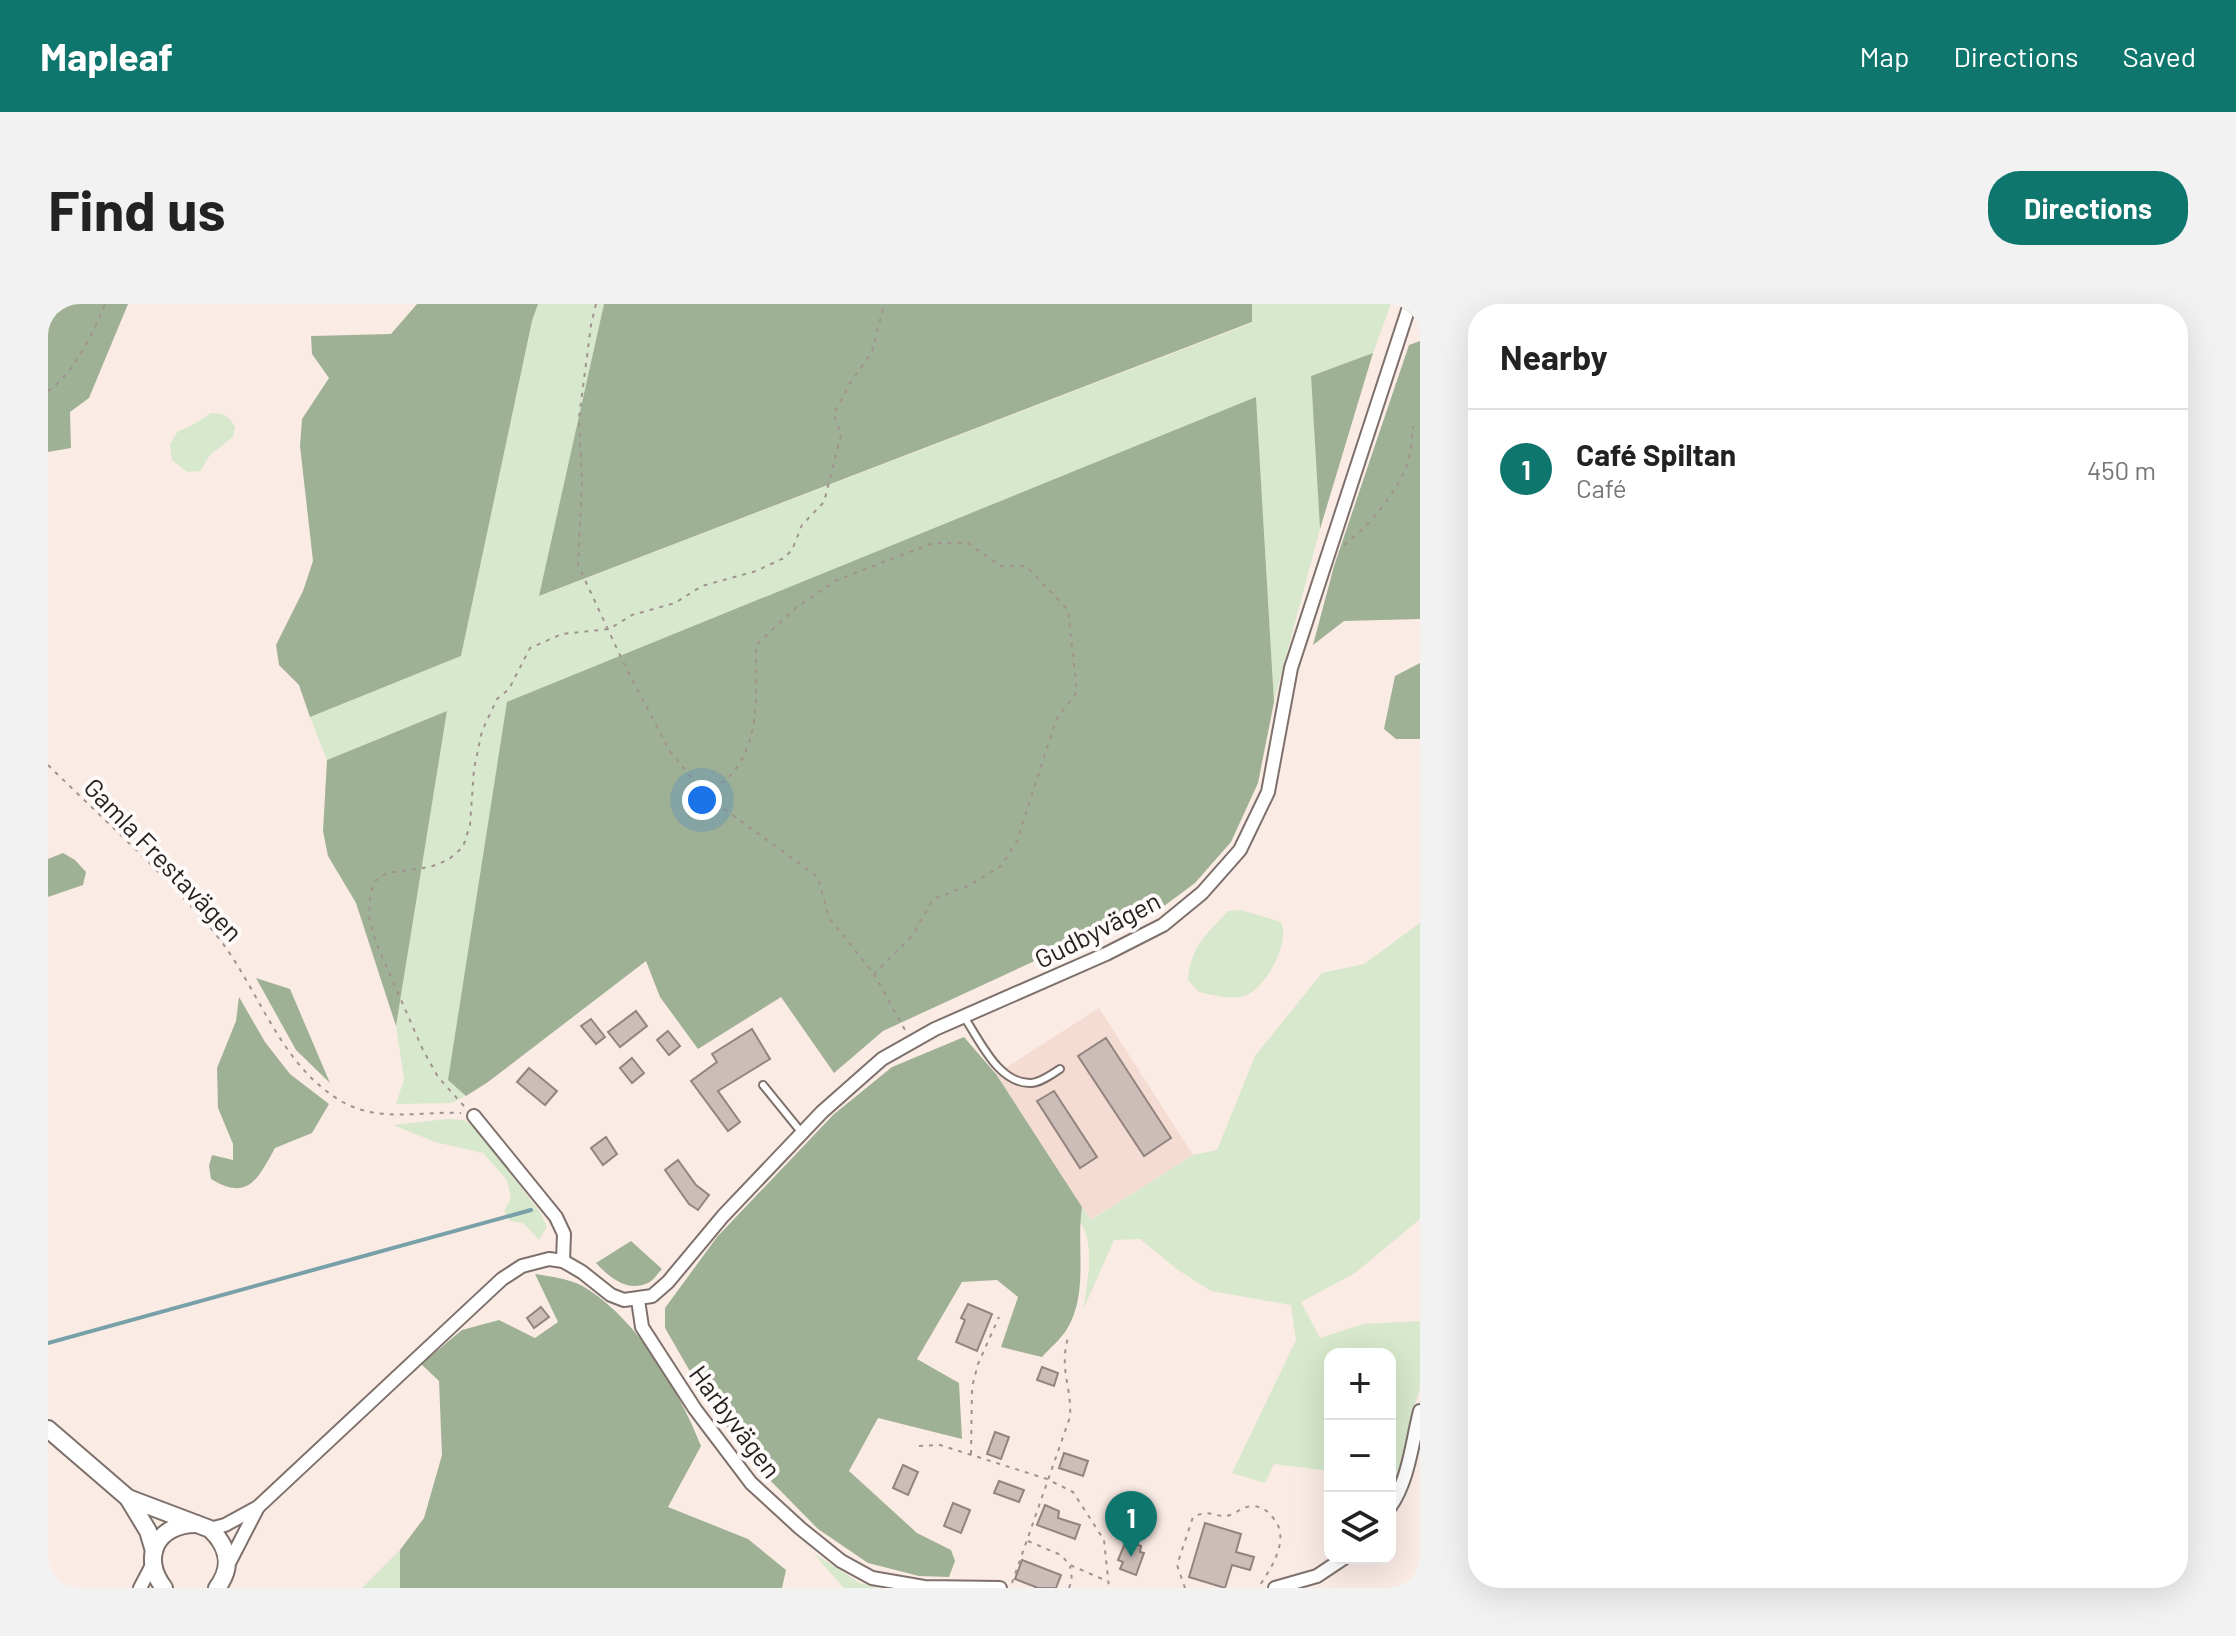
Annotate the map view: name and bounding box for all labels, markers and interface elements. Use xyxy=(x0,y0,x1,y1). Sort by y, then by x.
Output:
text: Mapleaf xyxy=(40,33,173,79)
text: Map xyxy=(1860,39,1909,73)
text: Directions xyxy=(1953,39,2079,73)
text: Saved xyxy=(2123,39,2196,73)
button: Directions xyxy=(1988,171,2188,245)
text: Find us xyxy=(48,175,226,242)
text: Nearby xyxy=(1500,336,1608,377)
text: Café Spiltan xyxy=(1576,436,1736,472)
text: 1 xyxy=(1521,454,1531,485)
text: 450 m xyxy=(2087,454,2156,485)
text: Café xyxy=(1576,472,1627,503)
street label: Gamla Frestavägen xyxy=(78,771,250,947)
your location xyxy=(682,780,722,820)
street label: Gudbyvägen xyxy=(1029,884,1165,974)
map controls xyxy=(1324,1348,1396,1564)
button: + xyxy=(1324,1348,1396,1420)
street label: Harbyvägen xyxy=(684,1359,788,1483)
button: − xyxy=(1324,1420,1396,1492)
pin: 1 xyxy=(1105,1491,1157,1557)
button: layers xyxy=(1324,1492,1396,1564)

